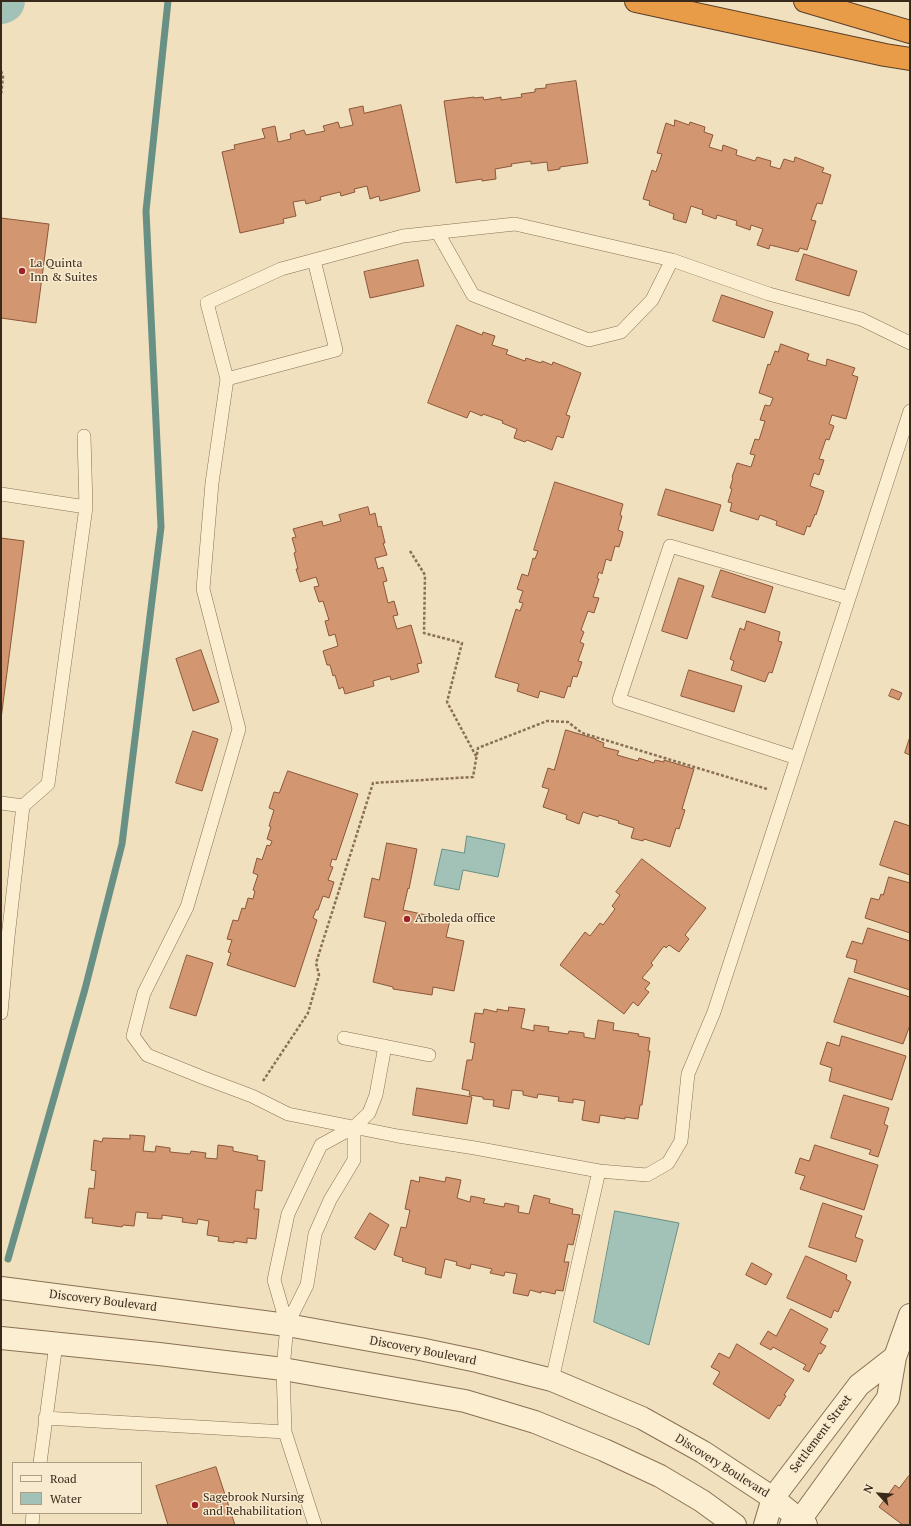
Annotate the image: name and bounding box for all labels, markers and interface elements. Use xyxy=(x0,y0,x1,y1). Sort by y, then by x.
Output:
place label: La Quinta Inn & Suites xyxy=(30,257,97,285)
marker: La Quinta Inn & Suites xyxy=(17,266,27,276)
place label: Arboleda office xyxy=(415,912,496,926)
marker: Arboleda office xyxy=(402,914,412,924)
street label: Discovery Boulevard xyxy=(48,1287,158,1315)
street label: Discovery Boulevard xyxy=(368,1334,478,1368)
street label: Settlement Street xyxy=(787,1392,855,1476)
street label: Discovery Boulevard xyxy=(672,1431,772,1501)
legend xyxy=(12,1462,142,1514)
text: Road xyxy=(50,1471,77,1486)
north arrow xyxy=(859,1474,899,1514)
text: N xyxy=(860,1482,876,1496)
text: Water xyxy=(50,1491,82,1506)
place label: Sagebrook Nursing and Rehabilitation xyxy=(203,1491,304,1519)
marker: Sagebrook Nursing and Rehabilitation xyxy=(190,1500,200,1510)

